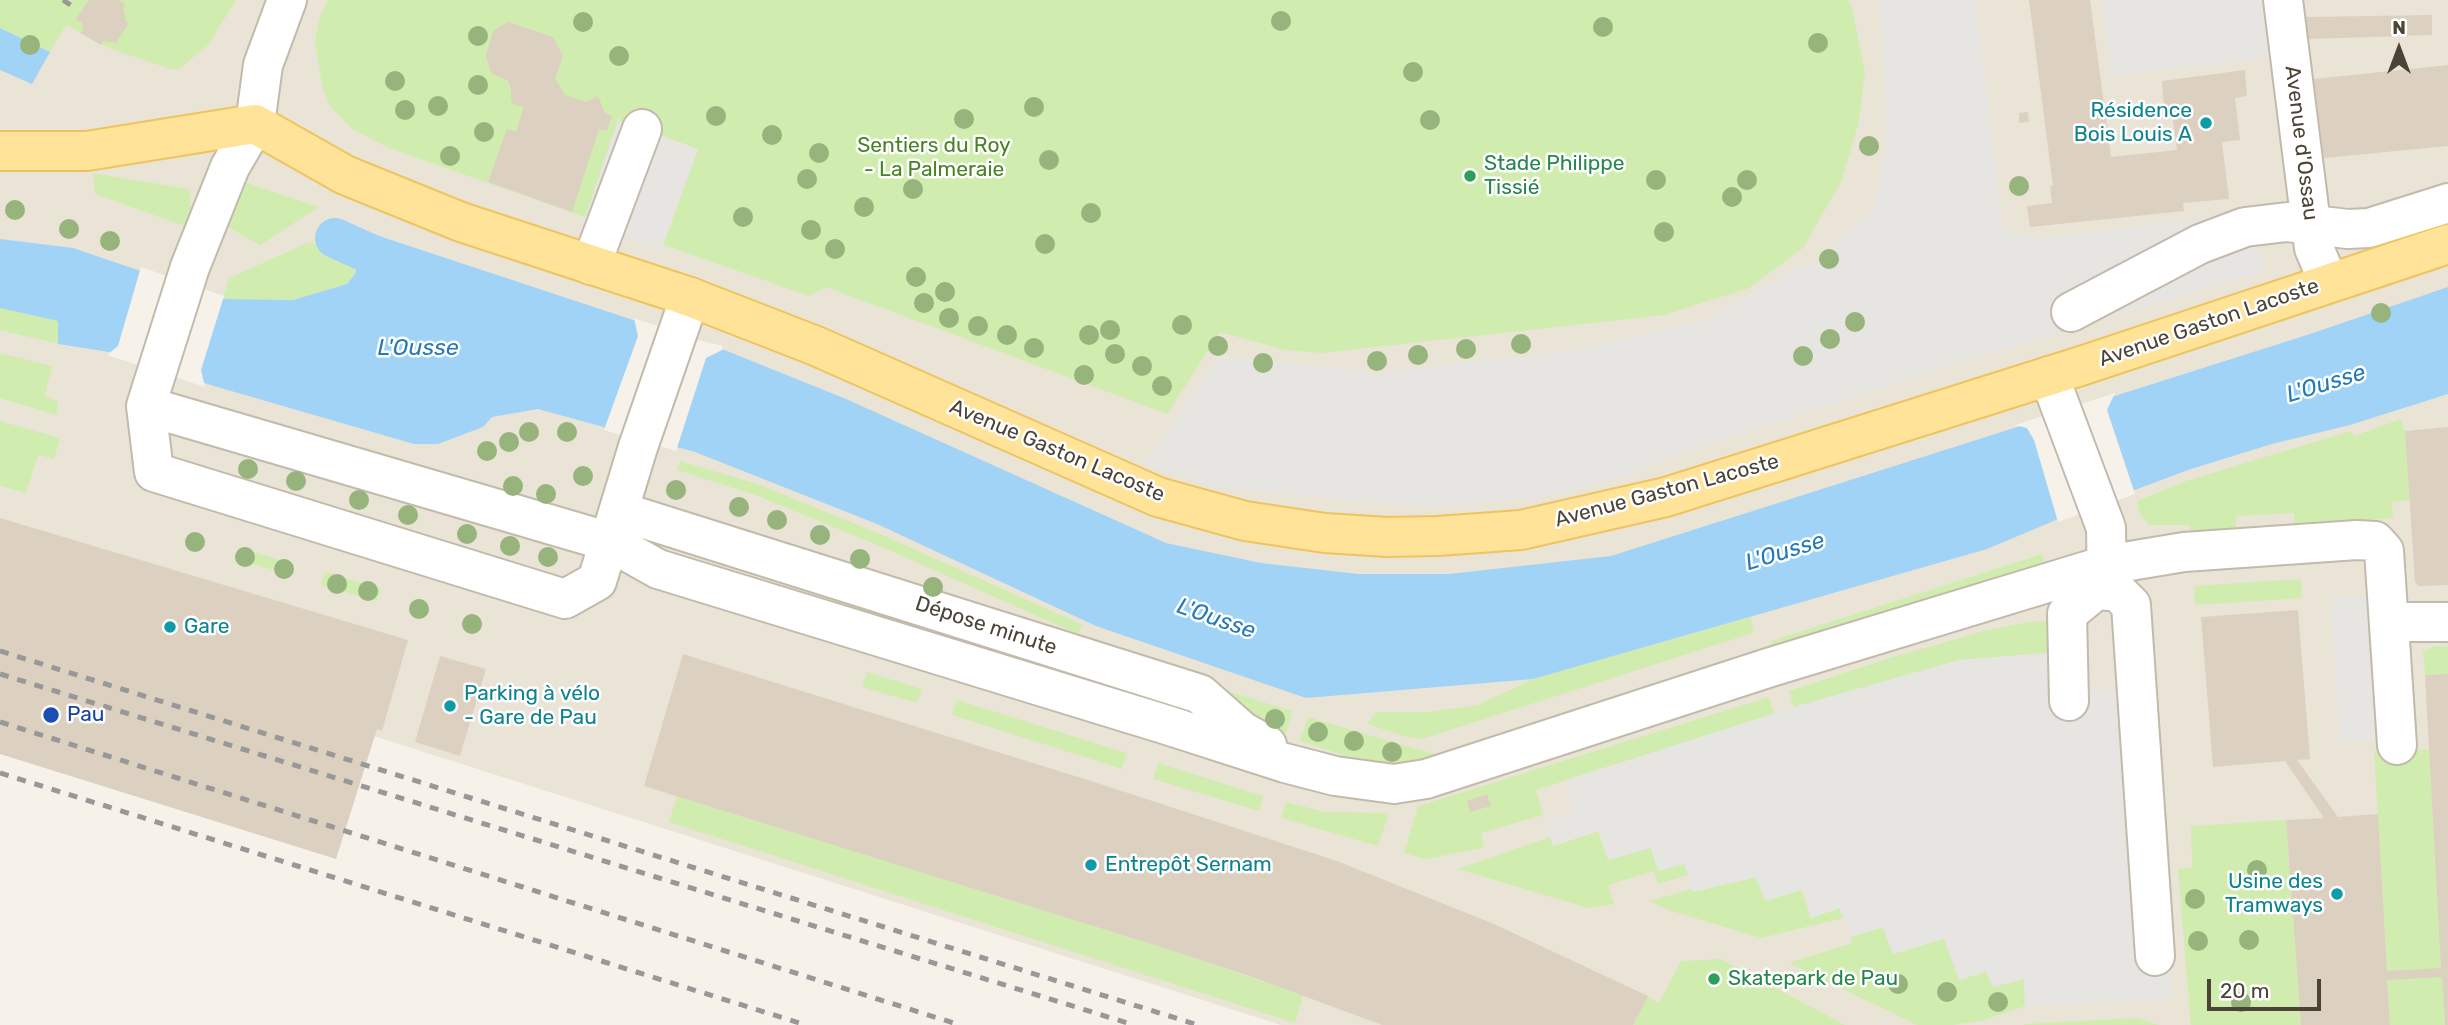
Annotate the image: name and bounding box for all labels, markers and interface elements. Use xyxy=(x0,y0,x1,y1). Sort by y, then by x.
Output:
north arrow xyxy=(2364,14,2434,84)
text: N xyxy=(2392,16,2406,39)
street label: Avenue d'Ossau xyxy=(2279,64,2323,222)
place label: Résidence Bois Louis A xyxy=(2074,98,2192,148)
marker: Résidence Bois Louis A xyxy=(2198,115,2214,131)
park label: Sentiers du Roy - La Palmeraie xyxy=(857,133,1011,183)
place label: Stade Philippe Tissié xyxy=(1484,151,1625,201)
marker: Stade Philippe Tissié xyxy=(1462,168,1478,184)
street label: Avenue Gaston Lacoste xyxy=(2096,273,2322,373)
water label: L'Ousse xyxy=(377,334,459,362)
water label: L'Ousse xyxy=(2283,359,2369,409)
street label: Avenue Gaston Lacoste xyxy=(946,394,1168,508)
street label: Avenue Gaston Lacoste xyxy=(1552,449,1782,533)
water label: L'Ousse xyxy=(1742,527,1828,577)
street label: Dépose minute xyxy=(912,591,1060,661)
water label: L'Ousse xyxy=(1173,593,1259,645)
place label: Gare xyxy=(184,614,229,640)
marker: Gare xyxy=(162,619,178,635)
place label: Parking à vélo - Gare de Pau xyxy=(464,681,600,731)
marker: Parking à vélo - Gare de Pau xyxy=(442,698,458,714)
place label: Pau xyxy=(67,702,105,728)
marker: Pau xyxy=(41,705,61,725)
place label: Entrepôt Sernam xyxy=(1105,852,1272,878)
marker: Entrepôt Sernam xyxy=(1083,857,1099,873)
place label: Usine des Tramways xyxy=(2225,869,2323,919)
marker: Usine des Tramways xyxy=(2329,886,2345,902)
scale bar xyxy=(2210,965,2324,1009)
place label: Skatepark de Pau xyxy=(1728,966,1898,992)
marker: Skatepark de Pau xyxy=(1706,971,1722,987)
text: 20 m xyxy=(2220,978,2269,1003)

